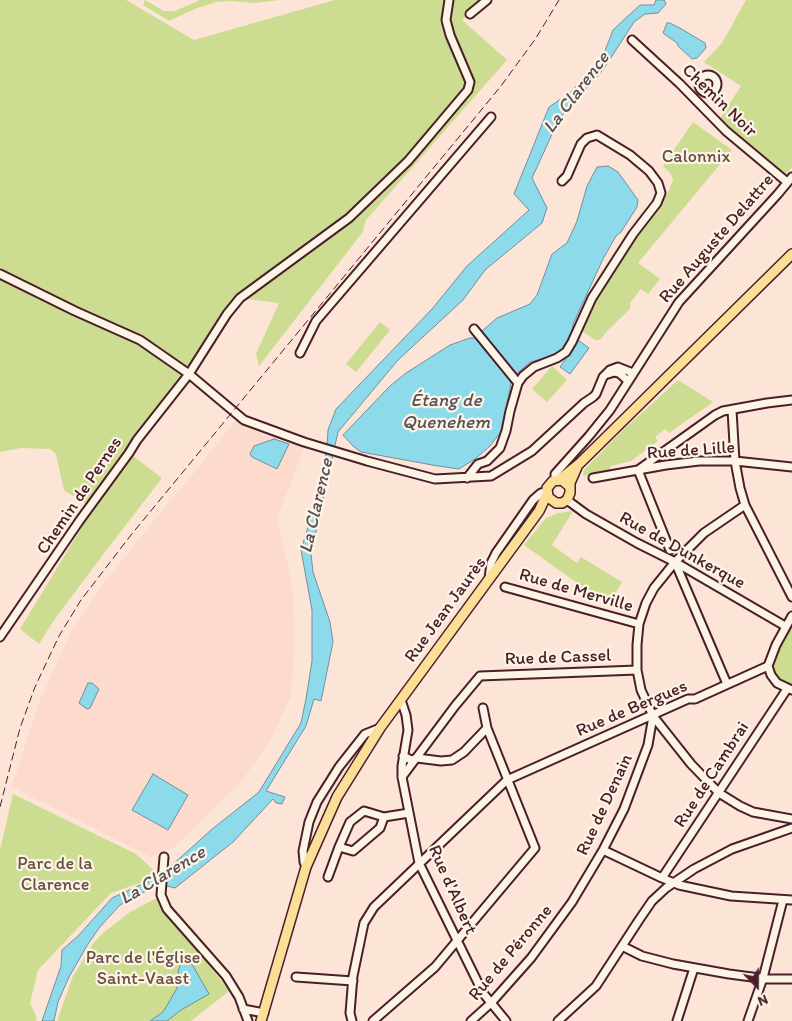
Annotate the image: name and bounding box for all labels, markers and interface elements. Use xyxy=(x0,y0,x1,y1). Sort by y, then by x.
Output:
water label: La Clarence xyxy=(539,48,615,138)
street label: Chemin Noir xyxy=(677,60,761,142)
park label: Calonnix xyxy=(662,146,730,168)
street label: Rue Auguste Delattre xyxy=(655,170,779,308)
water label: Étang de Quenehem xyxy=(402,390,490,434)
street label: Chemin de Pernes xyxy=(33,433,127,559)
street label: Rue de Lille xyxy=(646,437,736,465)
water label: La Clarence xyxy=(295,457,339,555)
street label: Rue de Dunkerque xyxy=(615,507,749,595)
street label: Rue Jean Jaurès xyxy=(400,553,492,667)
street label: Rue de Merville xyxy=(517,564,635,618)
street label: Rue de Cassel xyxy=(504,645,612,671)
street label: Rue de Bergues xyxy=(573,676,691,742)
street label: Rue de Cambrai xyxy=(670,718,754,832)
street label: Rue de Denain xyxy=(572,751,638,859)
water label: La Clarence xyxy=(116,841,210,911)
street label: Rue d'Albert xyxy=(423,842,481,938)
park label: Parc de la Clarence xyxy=(17,853,93,896)
street label: Rue de Péronne xyxy=(464,900,558,1006)
park label: Parc de l'Église Saint-Vaast xyxy=(86,947,200,990)
north arrow xyxy=(732,961,782,1011)
text: N xyxy=(755,991,770,1010)

